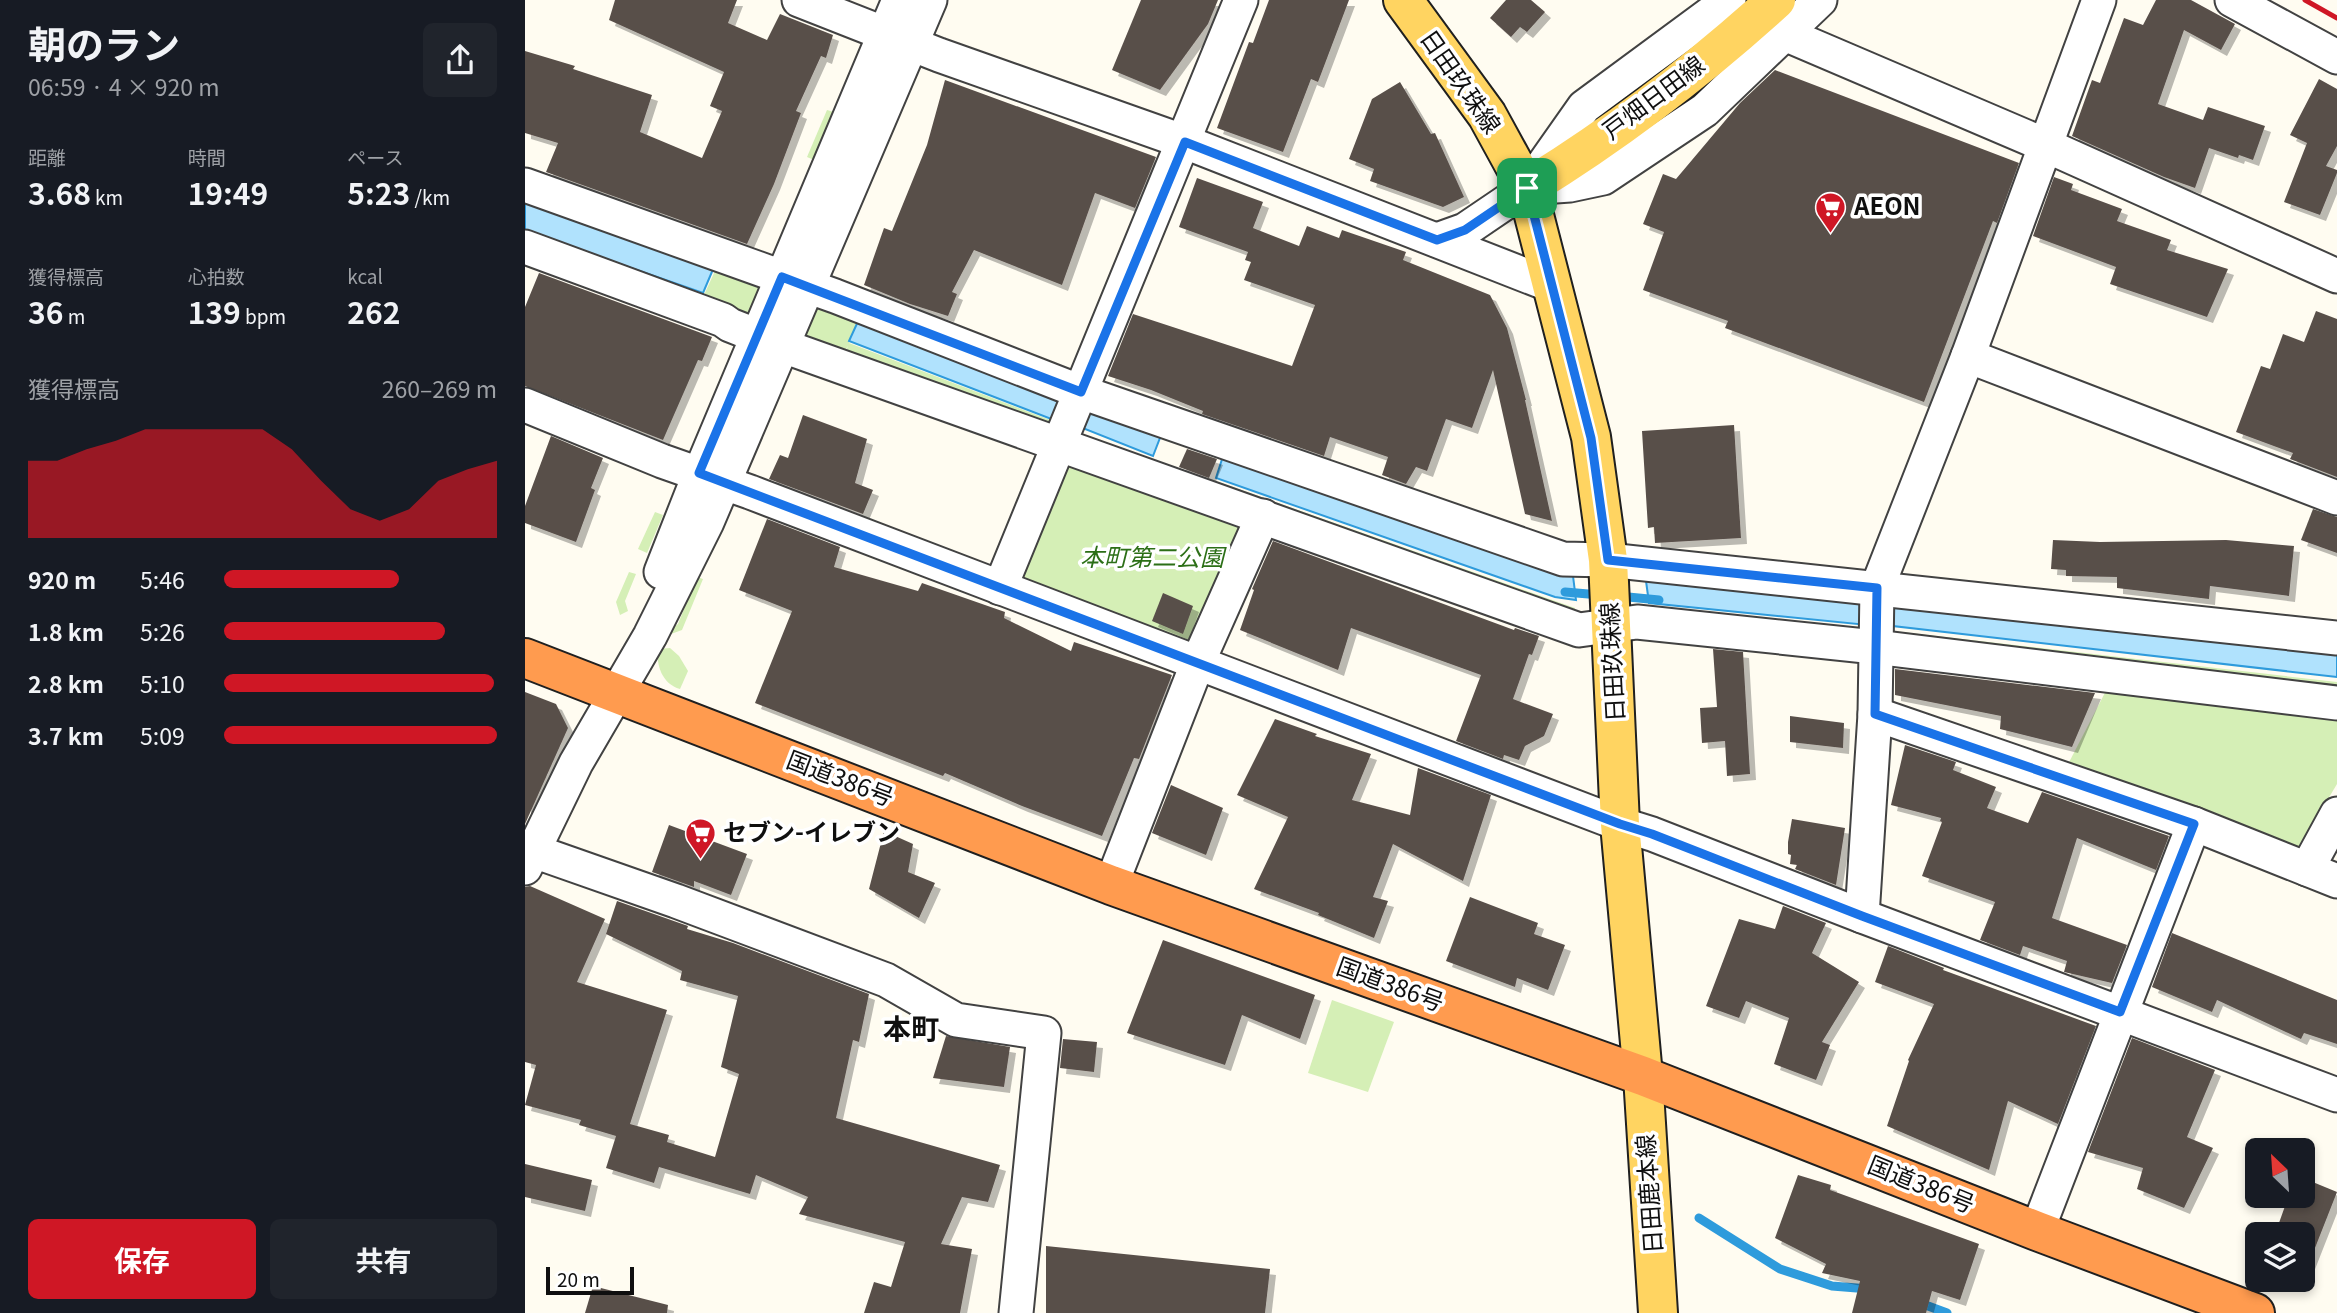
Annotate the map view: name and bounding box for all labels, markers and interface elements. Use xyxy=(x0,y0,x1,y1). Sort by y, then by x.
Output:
text: 朝のラン xyxy=(28,15,180,70)
street label: 日田玖珠線 xyxy=(1413,21,1511,140)
button: share xyxy=(423,23,497,97)
street label: 戸畑日田線 xyxy=(1594,46,1711,146)
text: 06:59 · 4 × 920 m xyxy=(28,69,219,103)
text: 距離 xyxy=(28,143,66,170)
text: 時間 xyxy=(188,143,226,170)
text: ペース xyxy=(347,143,403,170)
pin xyxy=(1497,158,1557,218)
icon: arrive xyxy=(1508,169,1546,207)
text: 3.68 xyxy=(28,170,91,214)
text: 19:49 xyxy=(188,170,268,214)
text: 5:23 xyxy=(347,170,410,214)
text: km xyxy=(91,183,123,210)
text: /km xyxy=(410,183,450,210)
place label: AEON xyxy=(1853,187,1921,222)
supermarket icon: AEON xyxy=(1814,190,1848,234)
text: 獲得標高 xyxy=(28,262,104,289)
text: 心拍数 xyxy=(188,262,245,289)
text: kcal xyxy=(347,262,383,289)
text: 36 xyxy=(28,289,63,333)
text: 139 xyxy=(188,289,241,333)
text: 262 xyxy=(347,289,400,333)
text: m xyxy=(63,302,85,329)
text: bpm xyxy=(241,302,286,329)
text: 獲得標高 xyxy=(28,371,120,405)
text: 260–269 m xyxy=(382,371,497,405)
park label: 本町第二公園 xyxy=(1080,538,1227,573)
text: 920 m xyxy=(28,562,96,596)
text: 5:46 xyxy=(140,562,185,596)
street label: 日田玖珠線 xyxy=(1590,601,1631,723)
text: 1.8 km xyxy=(28,614,104,648)
text: 5:26 xyxy=(140,614,185,648)
text: 2.8 km xyxy=(28,666,104,700)
text: 5:10 xyxy=(140,666,185,700)
text: 3.7 km xyxy=(28,718,104,752)
text: 5:09 xyxy=(140,718,185,752)
street label: 国道386号 xyxy=(782,740,899,813)
place label: セブン-イレブン xyxy=(723,813,900,848)
supermarket icon: セブン-イレブン xyxy=(683,816,717,860)
street label: 国道386号 xyxy=(1332,947,1449,1018)
district label: 本町 xyxy=(883,1007,939,1047)
street label: 日田鹿本線 xyxy=(1626,1133,1669,1255)
north arrow xyxy=(2245,1138,2315,1208)
map controls xyxy=(2245,1138,2315,1292)
street label: 国道386号 xyxy=(1863,1145,1980,1220)
button: 保存 xyxy=(28,1219,256,1299)
button: 共有 xyxy=(270,1219,497,1299)
button: layers xyxy=(2245,1222,2315,1292)
scale bar xyxy=(546,1264,633,1296)
text: 20 m xyxy=(557,1265,600,1292)

